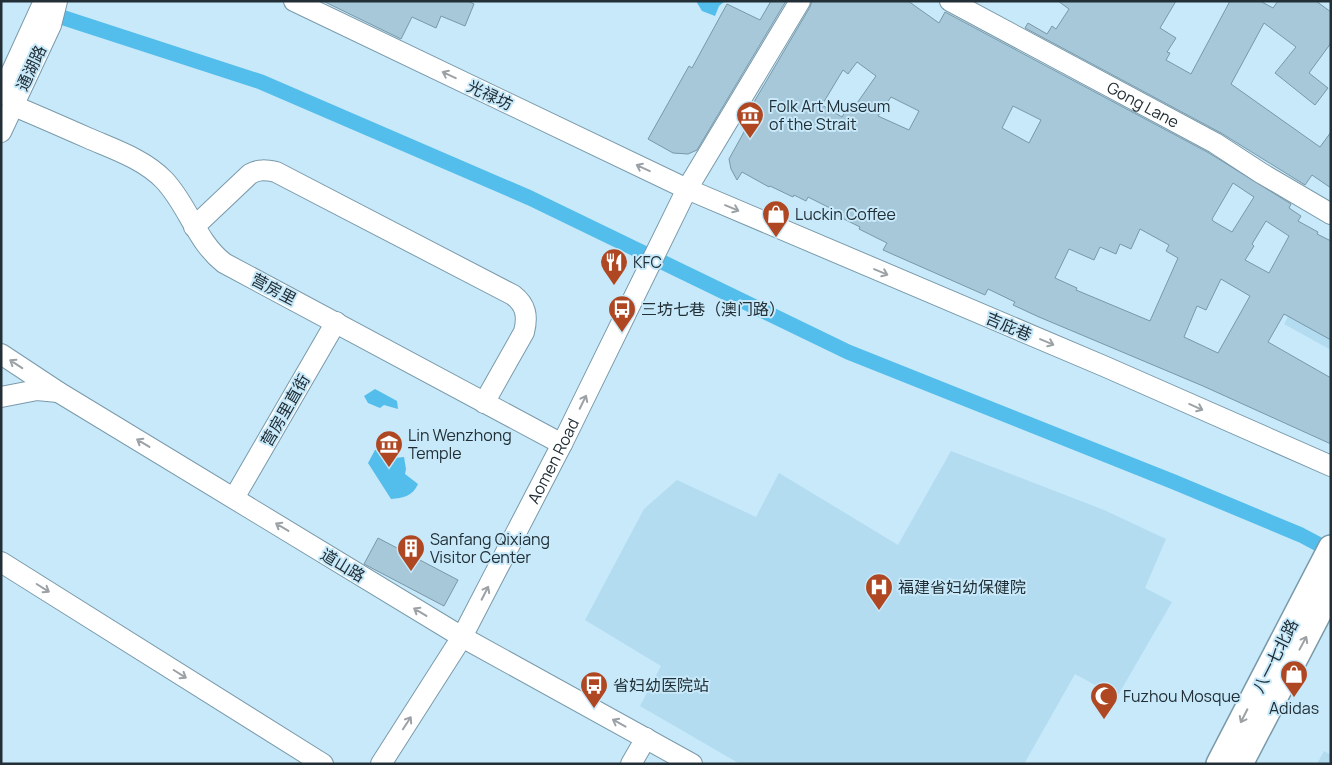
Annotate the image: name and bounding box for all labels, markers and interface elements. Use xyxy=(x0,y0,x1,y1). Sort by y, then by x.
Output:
street label: 通湖路 xyxy=(11,42,51,94)
one-way arrow xyxy=(442,70,457,80)
street label: 光禄坊 xyxy=(464,75,516,115)
street label: Gong Lane xyxy=(1103,76,1183,133)
place label: Folk Art Museum of the Strait xyxy=(769,95,890,135)
museum icon: Folk Art Museum of the Strait xyxy=(735,100,765,139)
one-way arrow xyxy=(636,163,651,172)
shop icon: Luckin Coffee xyxy=(761,199,791,238)
place label: Luckin Coffee xyxy=(795,203,896,225)
one-way arrow xyxy=(724,204,739,213)
restaurant icon: KFC xyxy=(599,247,629,286)
place label: KFC xyxy=(633,251,662,273)
one-way arrow xyxy=(873,267,888,277)
street label: 营房里 xyxy=(248,268,300,310)
bus stop icon: 三坊七巷（澳门路） xyxy=(607,294,637,333)
place label: 三坊七巷（澳门路） xyxy=(641,298,785,320)
street label: 吉庇巷 xyxy=(983,306,1035,346)
one-way arrow xyxy=(1039,338,1054,348)
one-way arrow xyxy=(9,359,23,369)
street label: 营房里直街 xyxy=(255,370,315,450)
one-way arrow xyxy=(579,395,588,410)
one-way arrow xyxy=(1188,402,1203,412)
street label: Aomen Road xyxy=(522,415,584,507)
place label: Lin Wenzhong Temple xyxy=(408,424,512,464)
museum icon: Lin Wenzhong Temple xyxy=(374,429,404,468)
one-way arrow xyxy=(136,437,150,447)
one-way arrow xyxy=(275,522,289,532)
place label: Sanfang Qixiang Visitor Center xyxy=(430,528,550,568)
building icon: Sanfang Qixiang Visitor Center xyxy=(396,533,426,572)
street label: 道山路 xyxy=(317,543,369,587)
hospital icon: 福建省妇幼保健院 xyxy=(864,572,894,611)
place label: 福建省妇幼保健院 xyxy=(898,576,1026,598)
one-way arrow xyxy=(35,583,49,593)
one-way arrow xyxy=(480,586,490,601)
one-way arrow xyxy=(414,606,428,616)
street label: 八一七北路 xyxy=(1247,615,1303,697)
one-way arrow xyxy=(1298,635,1308,650)
shop icon: Adidas xyxy=(1279,659,1309,698)
one-way arrow xyxy=(173,669,187,679)
bus stop icon: 省妇幼医院站 xyxy=(579,670,609,709)
place label: 省妇幼医院站 xyxy=(613,674,709,696)
mosque icon: Fuzhou Mosque xyxy=(1089,681,1119,720)
place label: Fuzhou Mosque xyxy=(1123,685,1240,707)
place label: Adidas xyxy=(1269,697,1319,719)
one-way arrow xyxy=(1239,708,1249,723)
one-way arrow xyxy=(402,716,412,730)
one-way arrow xyxy=(612,718,627,728)

